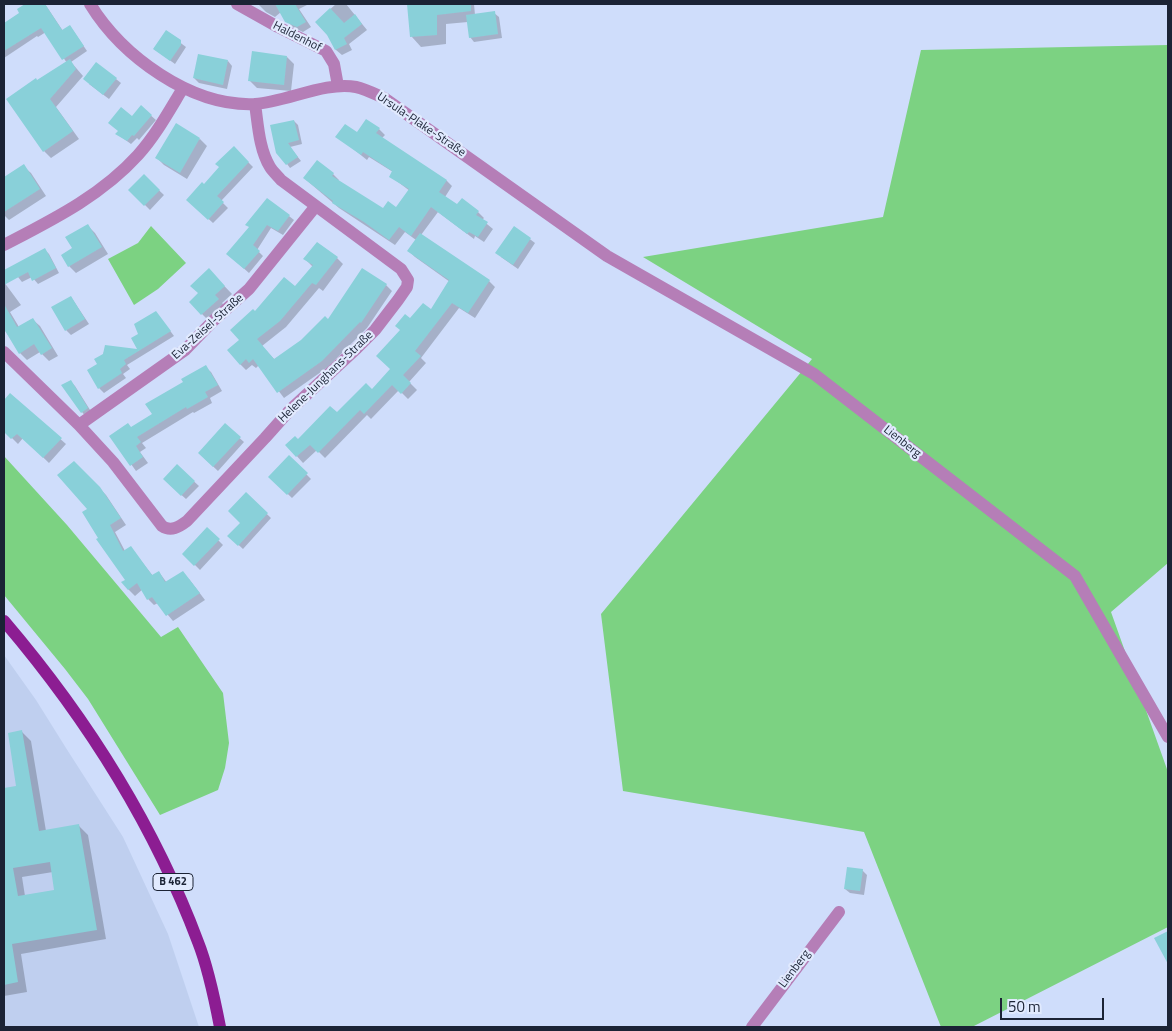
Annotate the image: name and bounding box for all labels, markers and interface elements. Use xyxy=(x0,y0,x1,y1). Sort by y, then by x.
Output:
street label: Haldenhof xyxy=(270,19,324,55)
street label: Ursula-Plake-Straße xyxy=(374,90,468,160)
street label: Eva-Zeisel-Straße xyxy=(169,291,247,363)
street label: Helene-Junghans-Straße xyxy=(276,328,376,426)
street label: Lienberg xyxy=(880,423,924,461)
road number: B 462 xyxy=(153,874,193,890)
street label: Lienberg xyxy=(776,947,814,991)
scale bar xyxy=(1002,988,1106,1020)
text: 50 m xyxy=(1008,995,1041,1018)

